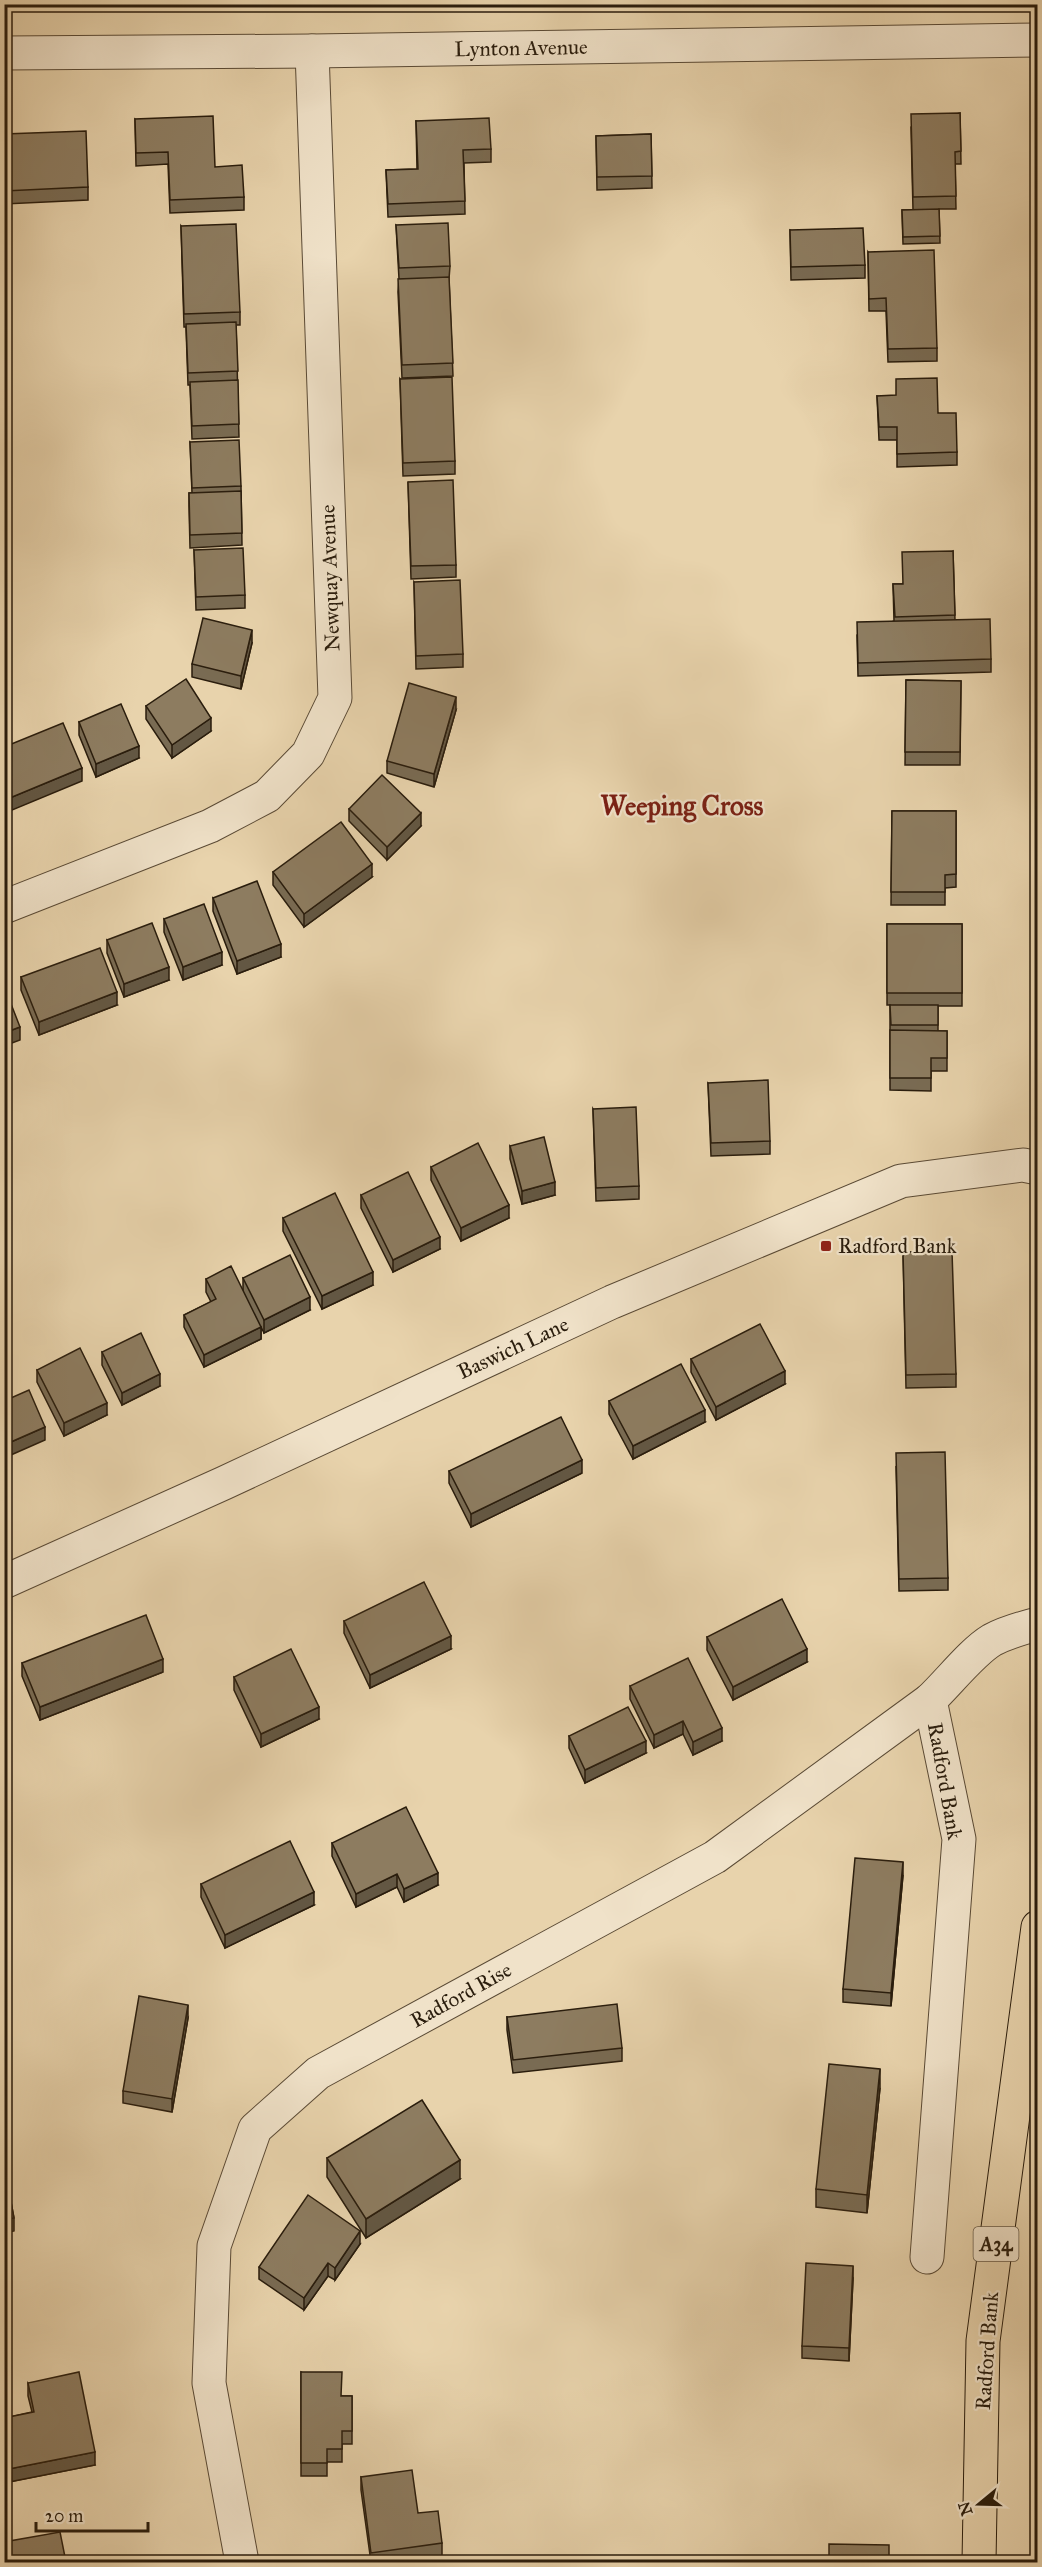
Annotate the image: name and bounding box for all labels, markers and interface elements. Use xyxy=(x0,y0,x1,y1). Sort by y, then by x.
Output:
street label: Lynton Avenue xyxy=(454,34,588,62)
street label: Newquay Avenue xyxy=(314,504,346,652)
district label: Weeping Cross xyxy=(601,789,764,823)
place label: Radford Bank xyxy=(838,1233,957,1259)
marker: Radford Bank xyxy=(819,1239,833,1253)
street label: Baswich Lane xyxy=(453,1311,573,1385)
street label: Radford Bank xyxy=(922,1720,968,1842)
street label: Radford Rise xyxy=(406,1956,516,2033)
road number: A34 xyxy=(974,2227,1018,2261)
street label: Radford Bank xyxy=(970,2291,1004,2411)
north arrow xyxy=(949,2474,1009,2534)
scale bar xyxy=(36,2495,148,2533)
text: N xyxy=(954,2499,976,2518)
text: 20 m xyxy=(45,2505,83,2527)

